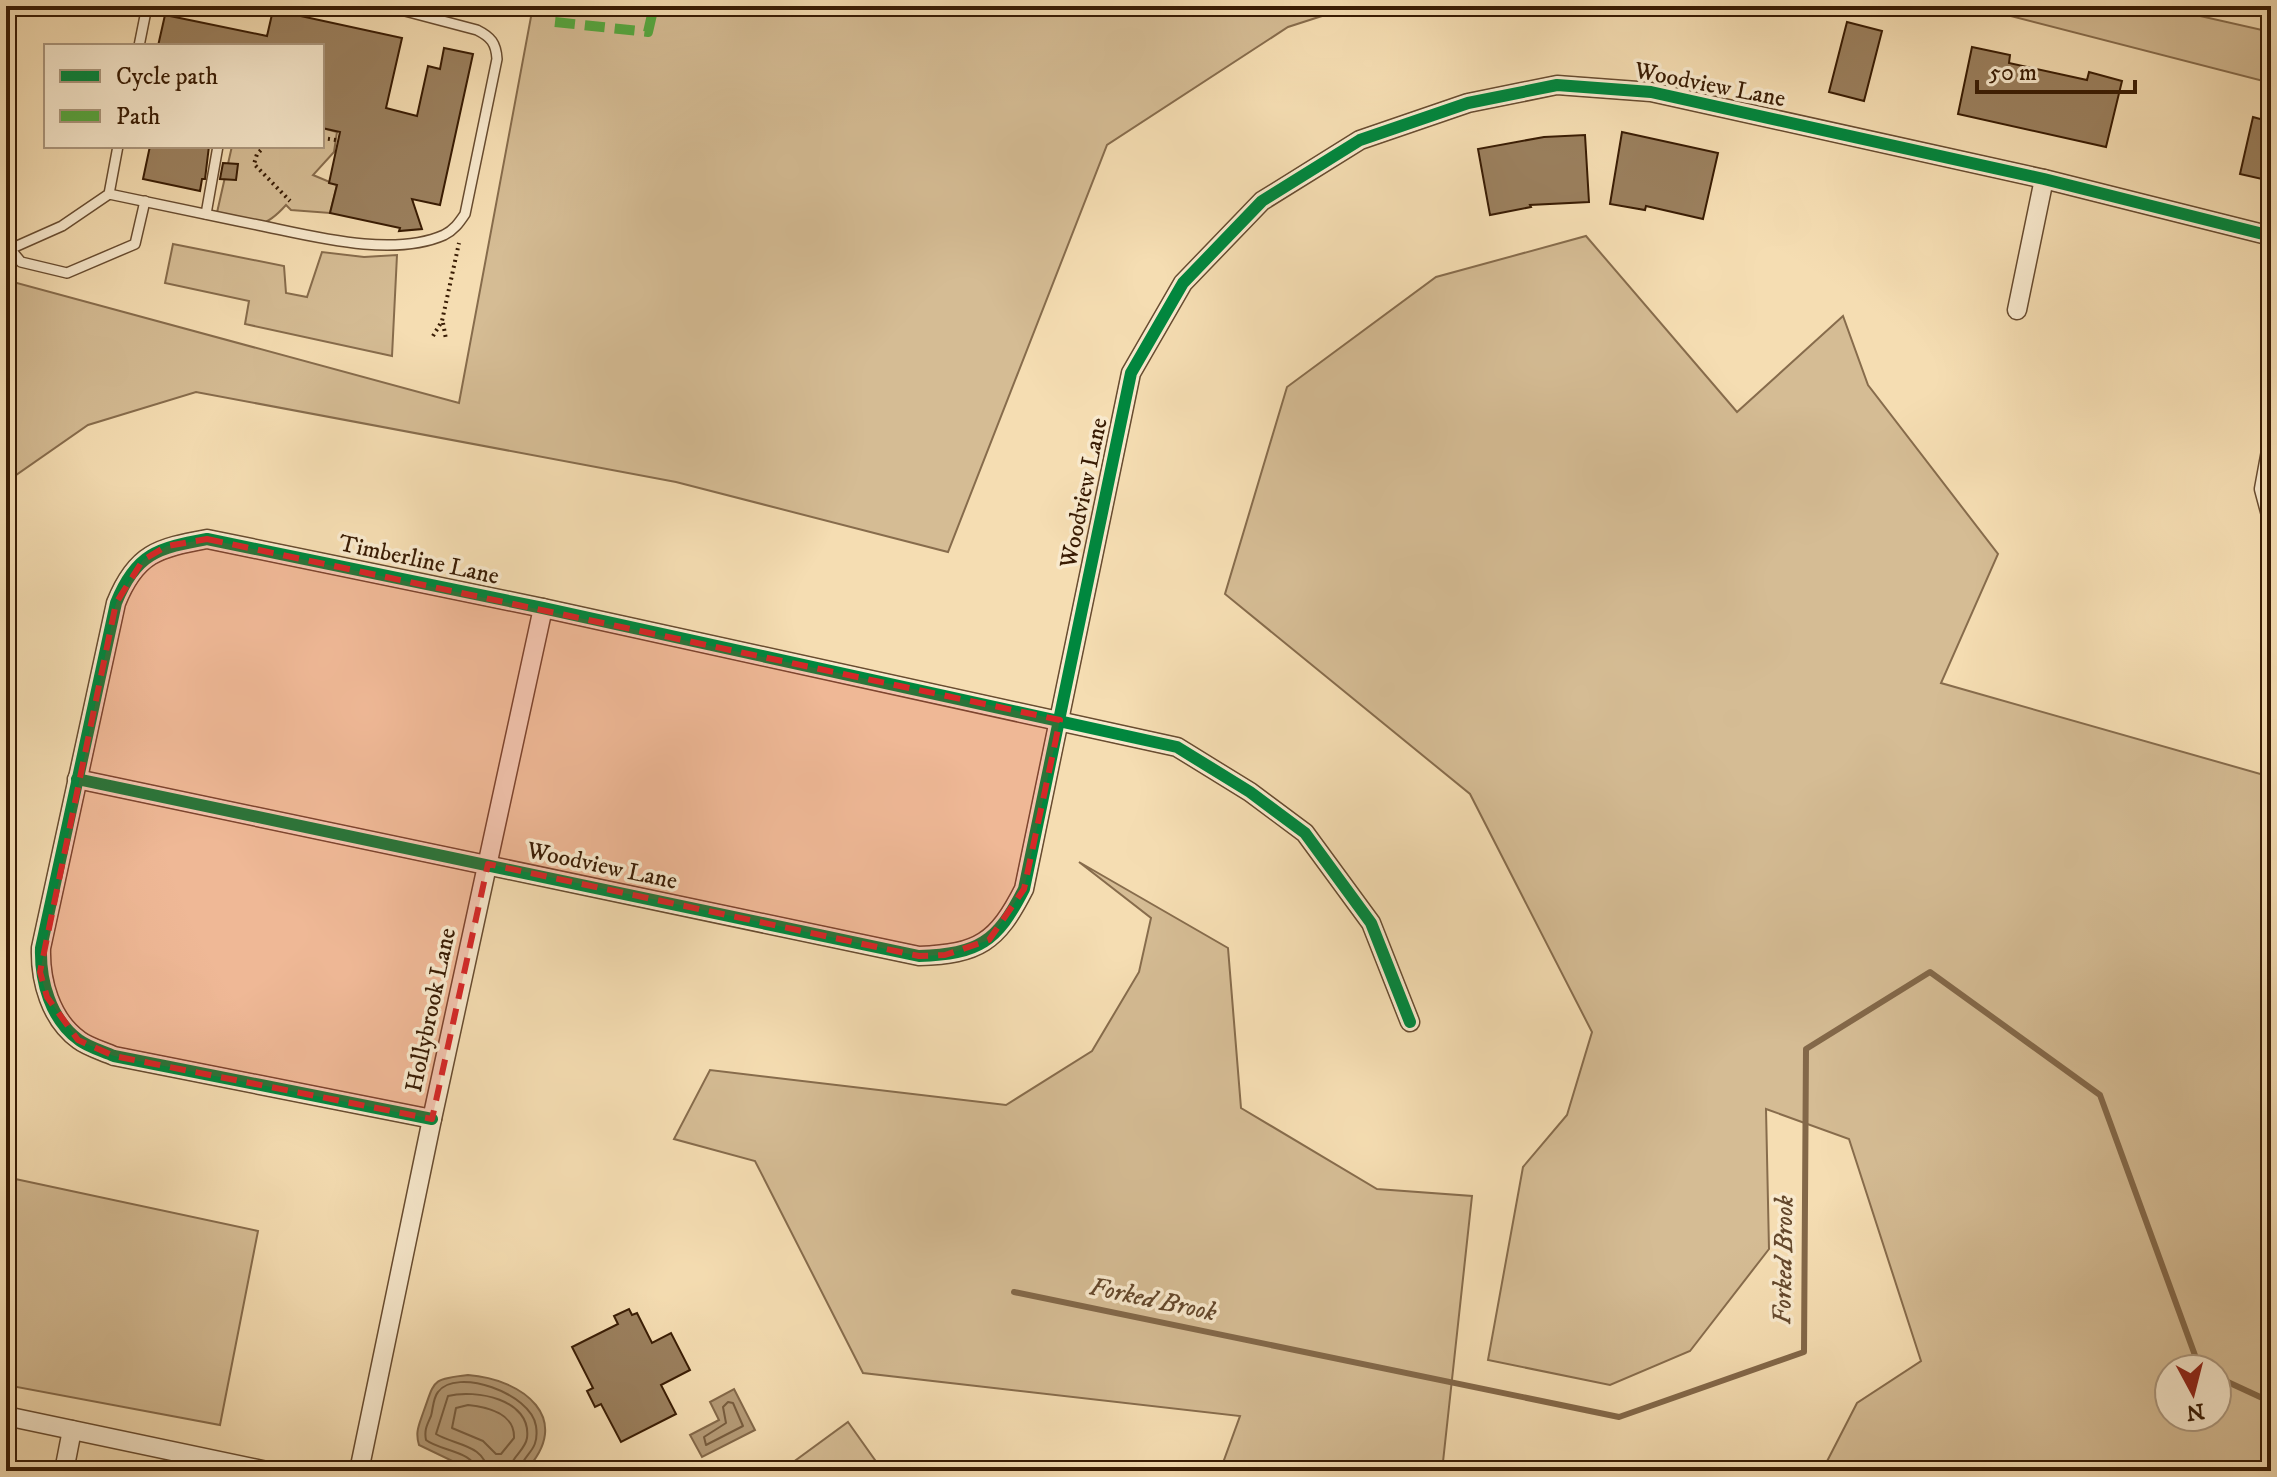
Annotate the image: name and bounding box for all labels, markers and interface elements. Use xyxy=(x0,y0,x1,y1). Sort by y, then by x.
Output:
legend xyxy=(44,44,324,148)
scale bar xyxy=(1977,44,2135,94)
street label: Woodview Lane xyxy=(1631,55,1788,114)
text: 50 m xyxy=(1989,58,2037,88)
text: Cycle path xyxy=(116,62,218,92)
text: Path xyxy=(116,102,161,132)
street label: Woodview Lane xyxy=(1053,415,1115,572)
street label: Timberline Lane xyxy=(336,528,502,592)
street label: Woodview Lane xyxy=(523,835,680,897)
street label: Hollybrook Lane xyxy=(399,925,463,1095)
water label: Forked Brook xyxy=(1766,1195,1802,1325)
water label: Forked Brook xyxy=(1086,1270,1220,1330)
north arrow xyxy=(2153,1353,2233,1433)
text: N xyxy=(2185,1397,2206,1426)

